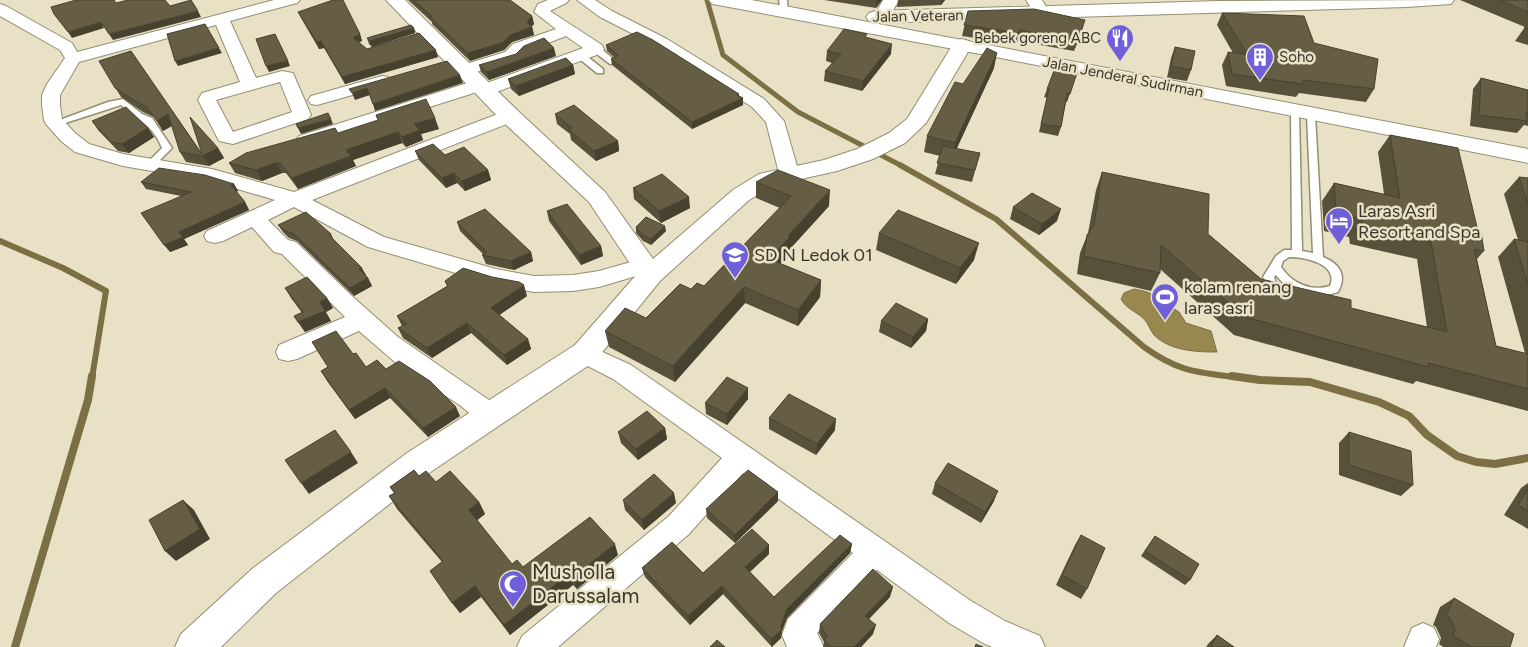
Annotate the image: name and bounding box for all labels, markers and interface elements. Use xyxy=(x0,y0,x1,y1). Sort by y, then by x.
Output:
street label: Jalan Veteran xyxy=(872,6,964,26)
restaurant icon: Bebek goreng ABC xyxy=(1105,23,1135,62)
place label: Bebek goreng ABC xyxy=(974,29,1101,47)
building icon: Soho xyxy=(1245,42,1275,81)
place label: Soho xyxy=(1279,48,1314,66)
street label: Jalan Jenderal Sudirman xyxy=(1041,53,1205,101)
place label: Laras Asri Resort and Spa xyxy=(1358,200,1480,243)
hotel icon: Laras Asri Resort and Spa xyxy=(1324,206,1354,245)
school or university icon: SD N Ledok 01 xyxy=(720,240,750,279)
place label: SD N Ledok 01 xyxy=(754,244,873,266)
place label: kolam renang laras asri xyxy=(1184,276,1292,319)
sports icon: kolam renang laras asri xyxy=(1150,282,1180,321)
place label: Musholla Darussalam xyxy=(532,559,639,608)
mosque icon: Musholla Darussalam xyxy=(498,569,528,608)

